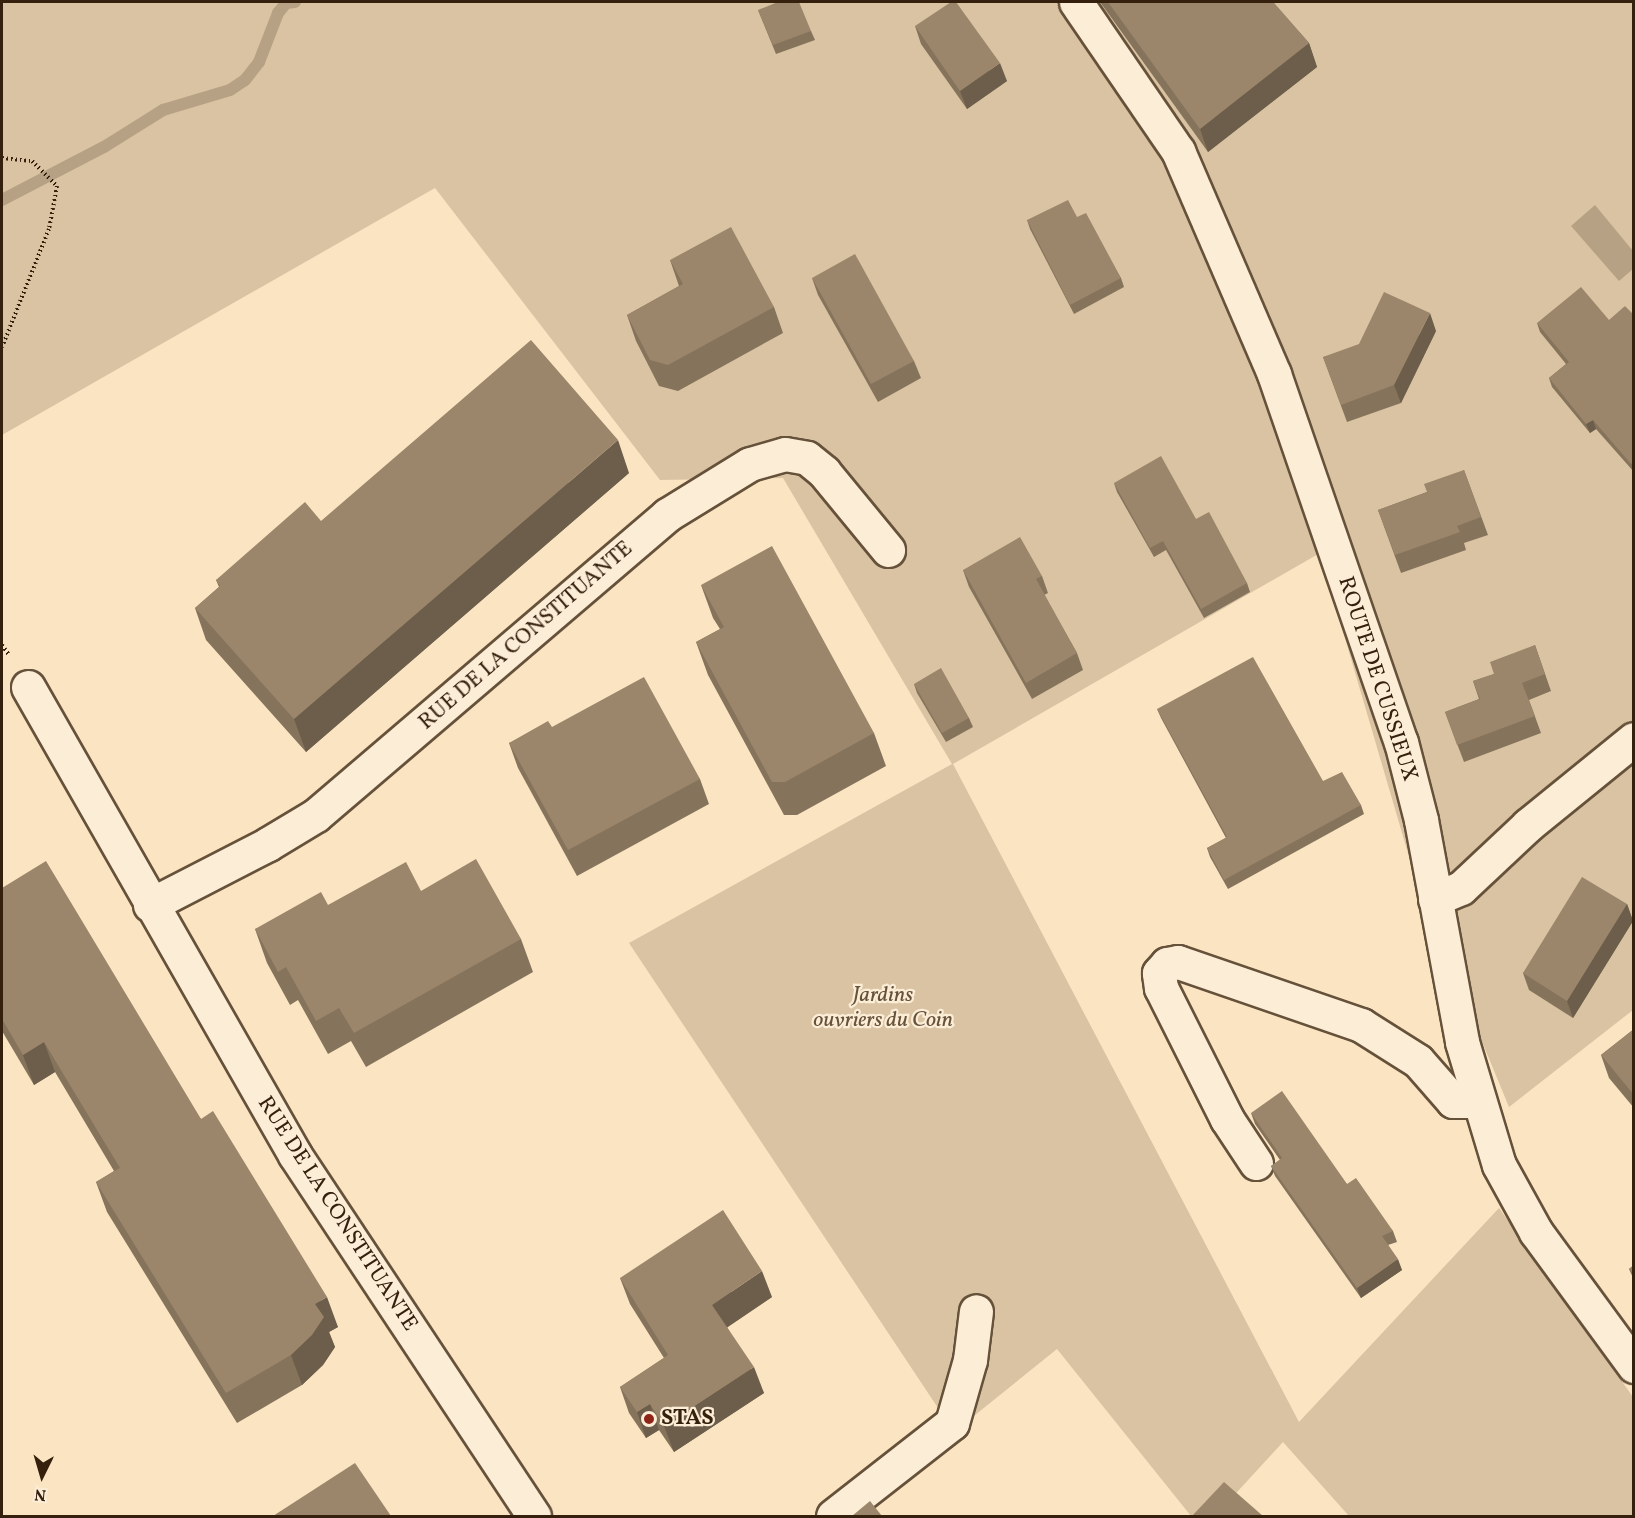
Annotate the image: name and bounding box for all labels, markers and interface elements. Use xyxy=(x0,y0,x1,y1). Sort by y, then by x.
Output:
street label: RUE DE LA CONSTITUANTE xyxy=(414,536,638,736)
street label: ROUTE DE CUSSIEUX xyxy=(1331,573,1423,785)
park label: Jardins ouvriers du Coin xyxy=(813,982,953,1034)
street label: RUE DE LA CONSTITUANTE xyxy=(251,1092,423,1336)
place label: STAS xyxy=(661,1406,713,1432)
marker: STAS xyxy=(642,1412,656,1426)
north arrow xyxy=(12,1446,72,1506)
text: N xyxy=(34,1482,47,1505)

